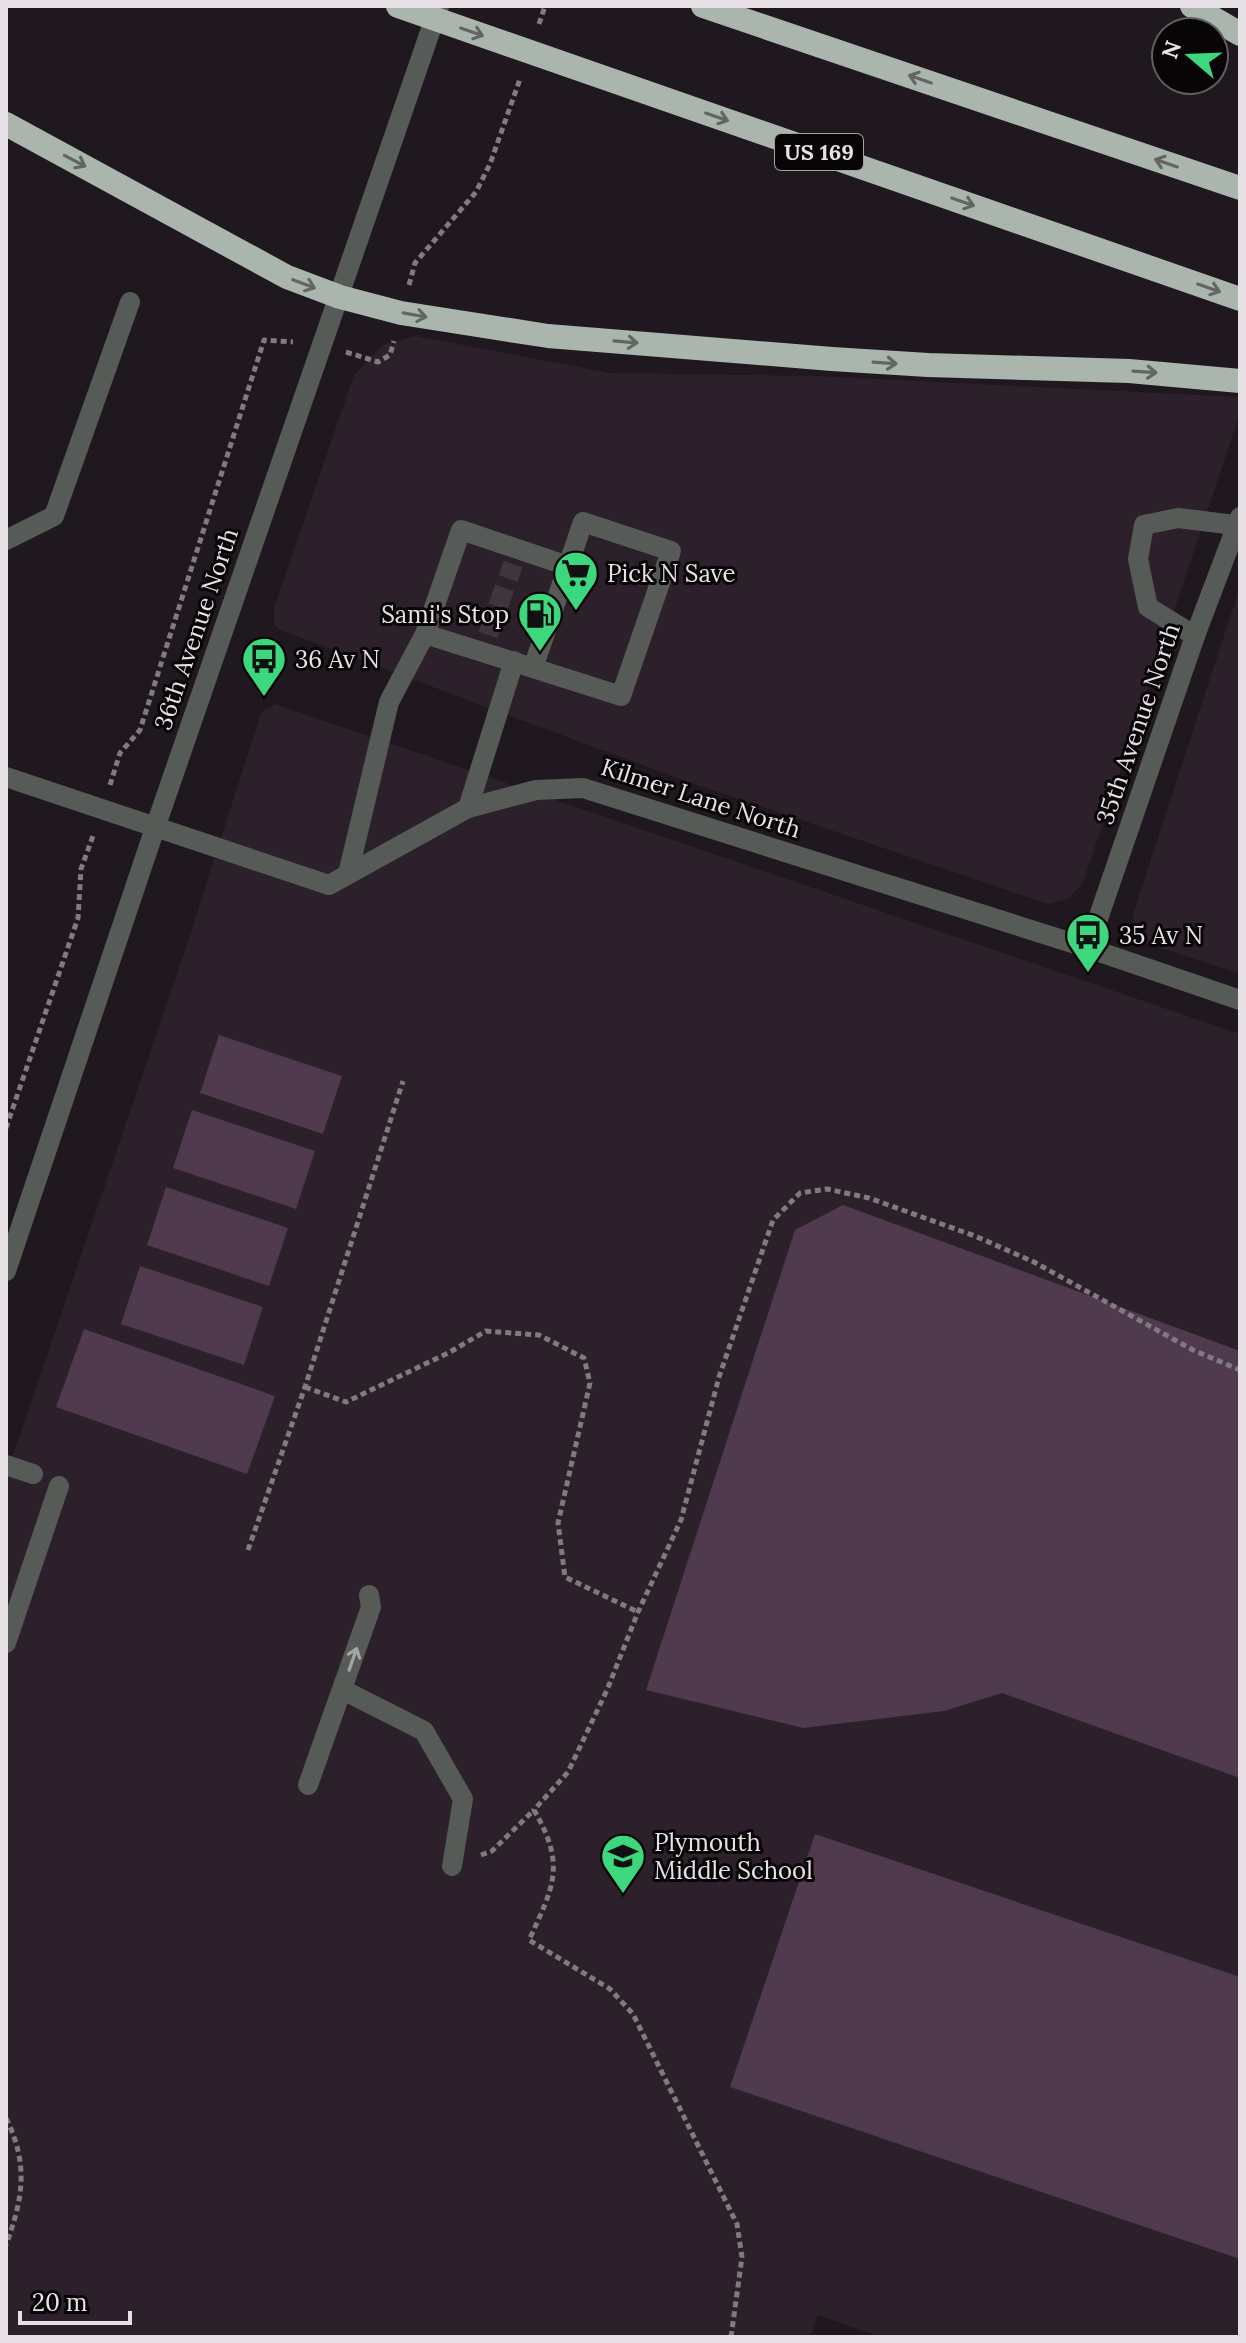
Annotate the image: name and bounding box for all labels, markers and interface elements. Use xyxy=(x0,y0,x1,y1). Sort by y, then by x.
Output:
north arrow xyxy=(1150,16,1230,96)
one-way arrow xyxy=(459,25,484,40)
text: N xyxy=(1155,37,1187,62)
one-way arrow xyxy=(908,70,933,85)
one-way arrow xyxy=(705,111,729,125)
road number: US 169 xyxy=(775,134,863,170)
one-way arrow xyxy=(63,153,86,169)
one-way arrow xyxy=(1154,154,1179,169)
one-way arrow xyxy=(950,196,975,211)
one-way arrow xyxy=(291,278,316,292)
one-way arrow xyxy=(1196,281,1221,296)
one-way arrow xyxy=(402,309,428,324)
one-way arrow xyxy=(612,335,639,350)
one-way arrow xyxy=(871,355,898,370)
one-way arrow xyxy=(1131,365,1158,380)
street label: 36th Avenue North xyxy=(147,524,245,734)
supermarket icon: Pick N Save xyxy=(552,549,600,612)
place label: Pick N Save xyxy=(607,558,736,589)
fuel station icon: Sami's Stop xyxy=(516,590,564,653)
place label: Sami's Stop xyxy=(381,599,509,630)
street label: 35th Avenue North xyxy=(1089,619,1187,829)
bus stop icon: 36 Av N xyxy=(240,635,288,698)
place label: 36 Av N xyxy=(295,644,380,675)
street label: Kilmer Lane North xyxy=(597,751,805,845)
bus stop icon: 35 Av N xyxy=(1064,911,1112,974)
place label: 35 Av N xyxy=(1119,920,1203,951)
one-way arrow xyxy=(347,1646,362,1671)
place label: Plymouth Middle School xyxy=(654,1827,813,1886)
school or university icon: Plymouth Middle School xyxy=(599,1832,647,1895)
scale bar xyxy=(20,2275,130,2325)
text: 20 m xyxy=(32,2287,88,2318)

